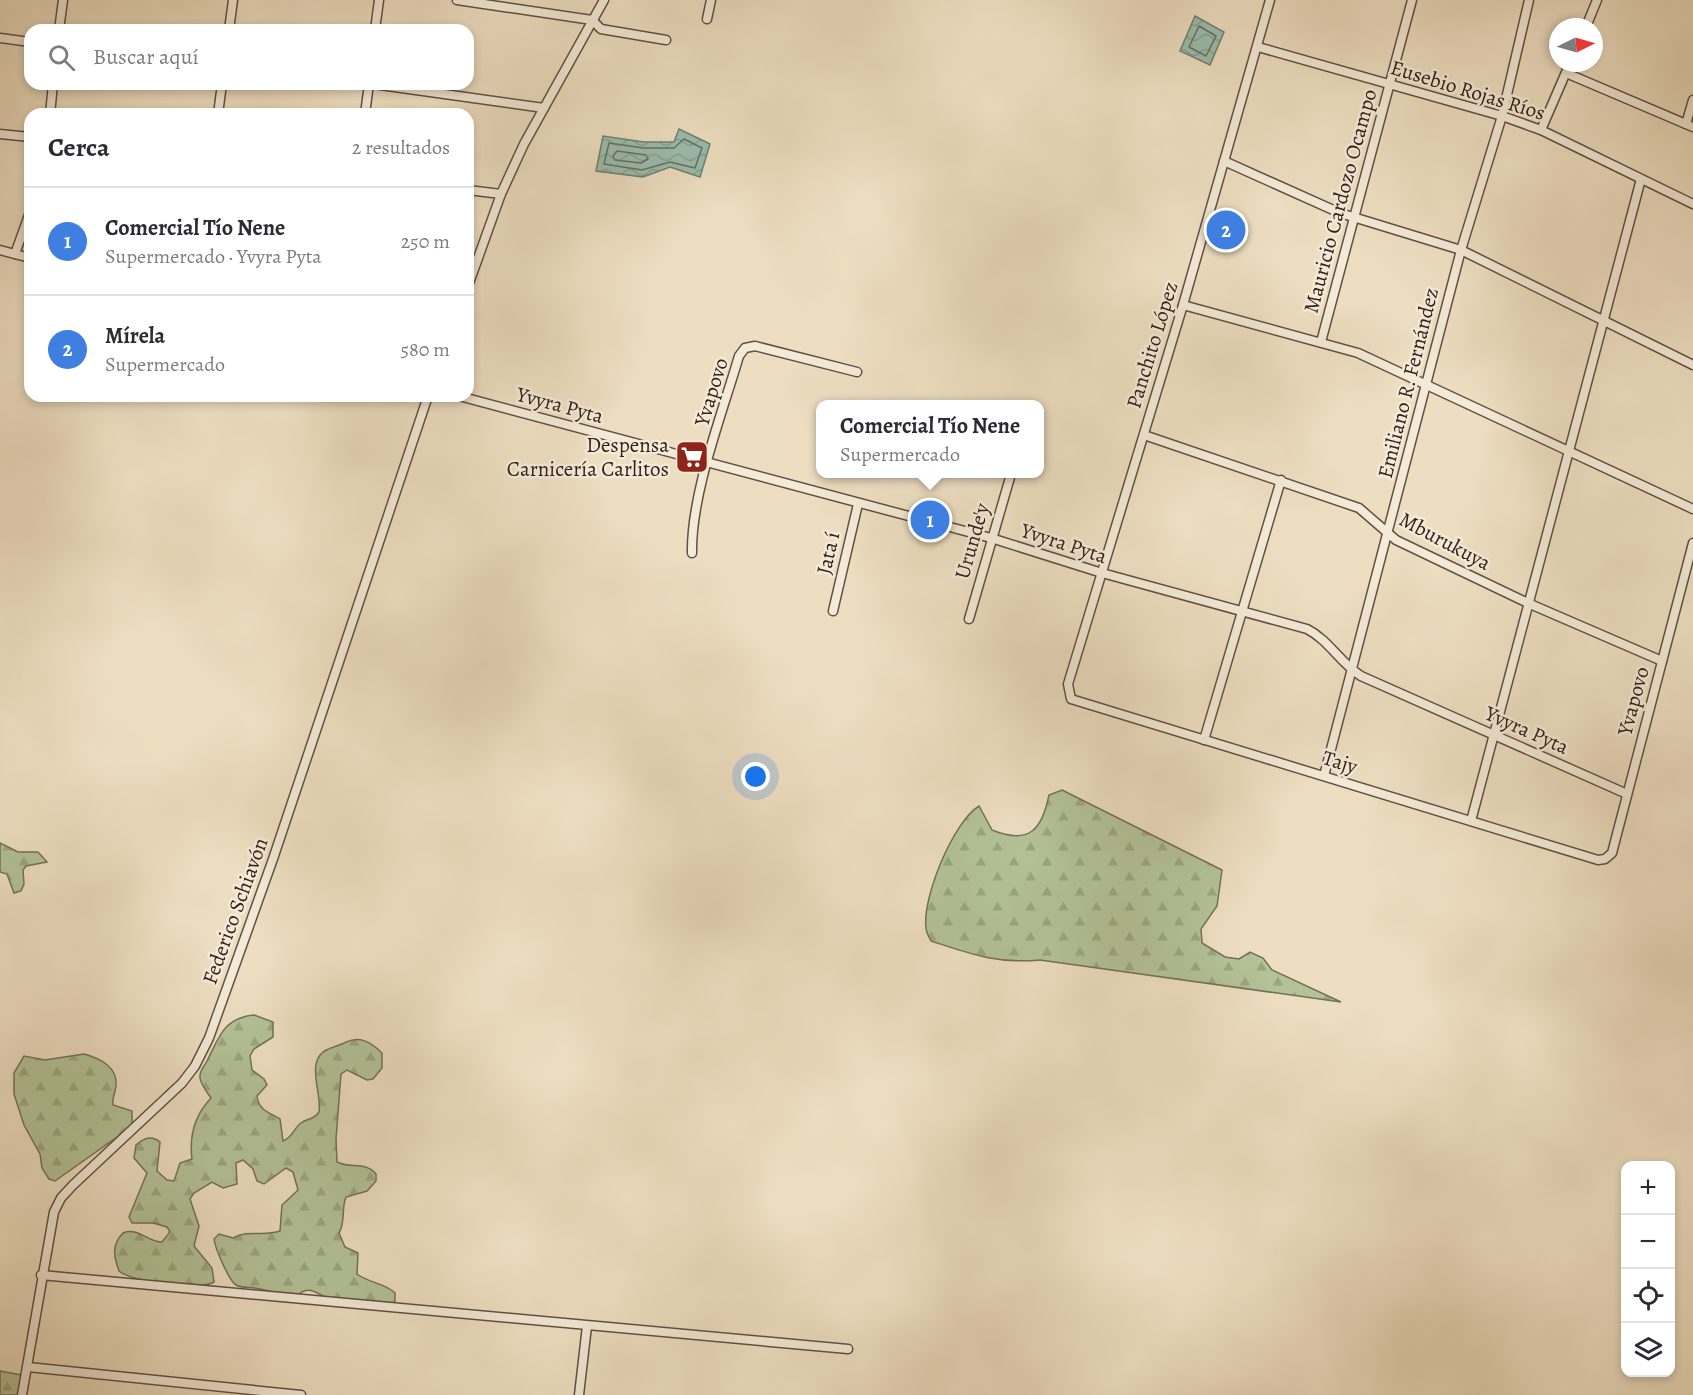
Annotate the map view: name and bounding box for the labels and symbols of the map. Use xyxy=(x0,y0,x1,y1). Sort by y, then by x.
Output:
north arrow xyxy=(1549,18,1603,72)
street label: Eusebio Rojas Ríos xyxy=(1387,53,1549,127)
street label: Mauricio Cardozo Ocampo xyxy=(1297,86,1383,316)
pin: 2 xyxy=(1206,208,1246,252)
street label: Panchito López xyxy=(1119,278,1185,412)
street label: Emiliano R. Fernández xyxy=(1371,285,1445,481)
street label: Yvapovo xyxy=(687,354,735,431)
street label: Yvyra Pyta xyxy=(512,380,607,430)
place label: Despensa Carnicería Carlitos xyxy=(507,431,669,483)
supermarket icon: Despensa Carnicería Carlitos xyxy=(674,439,710,475)
pin: 1 xyxy=(910,498,950,542)
street label: Urunde'y xyxy=(948,499,996,582)
street label: Mburukuya xyxy=(1394,505,1496,577)
street label: Yvyra Pyta xyxy=(1016,516,1111,570)
street label: Jata í xyxy=(810,529,846,577)
street label: Yvapovo xyxy=(1610,664,1656,739)
street label: Yvyra Pyta xyxy=(1480,699,1574,761)
street label: Tajy xyxy=(1319,744,1361,781)
your location xyxy=(741,762,770,791)
street label: Federico Schiavón xyxy=(195,834,275,988)

